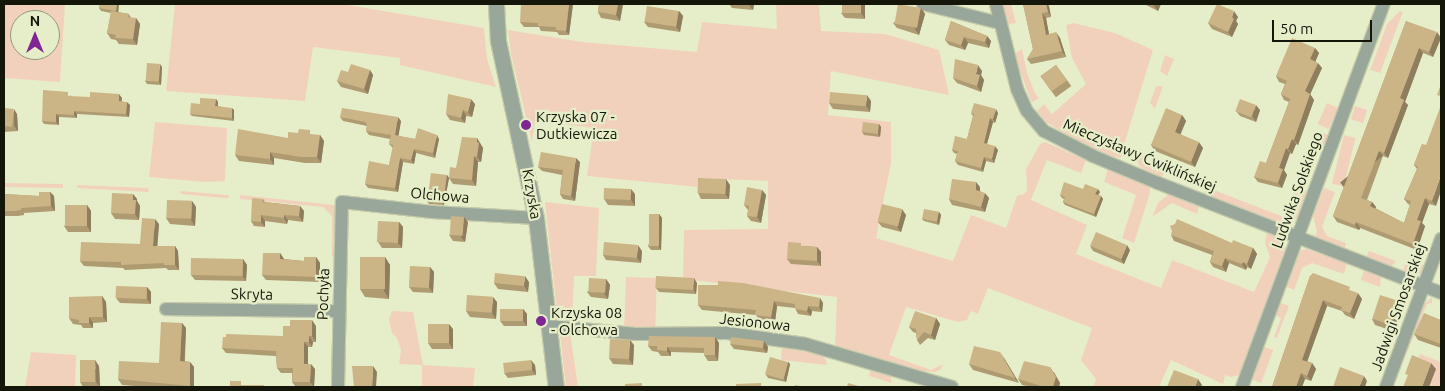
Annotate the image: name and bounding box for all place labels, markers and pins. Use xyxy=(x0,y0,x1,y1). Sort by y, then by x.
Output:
place label: Krzyska 07 - Dutkiewicza xyxy=(536,107,617,142)
marker: Krzyska 07 - Dutkiewicza xyxy=(520,119,532,131)
place label: Krzyska 08 - Olchowa xyxy=(551,303,622,338)
marker: Krzyska 08 - Olchowa xyxy=(535,315,547,327)

